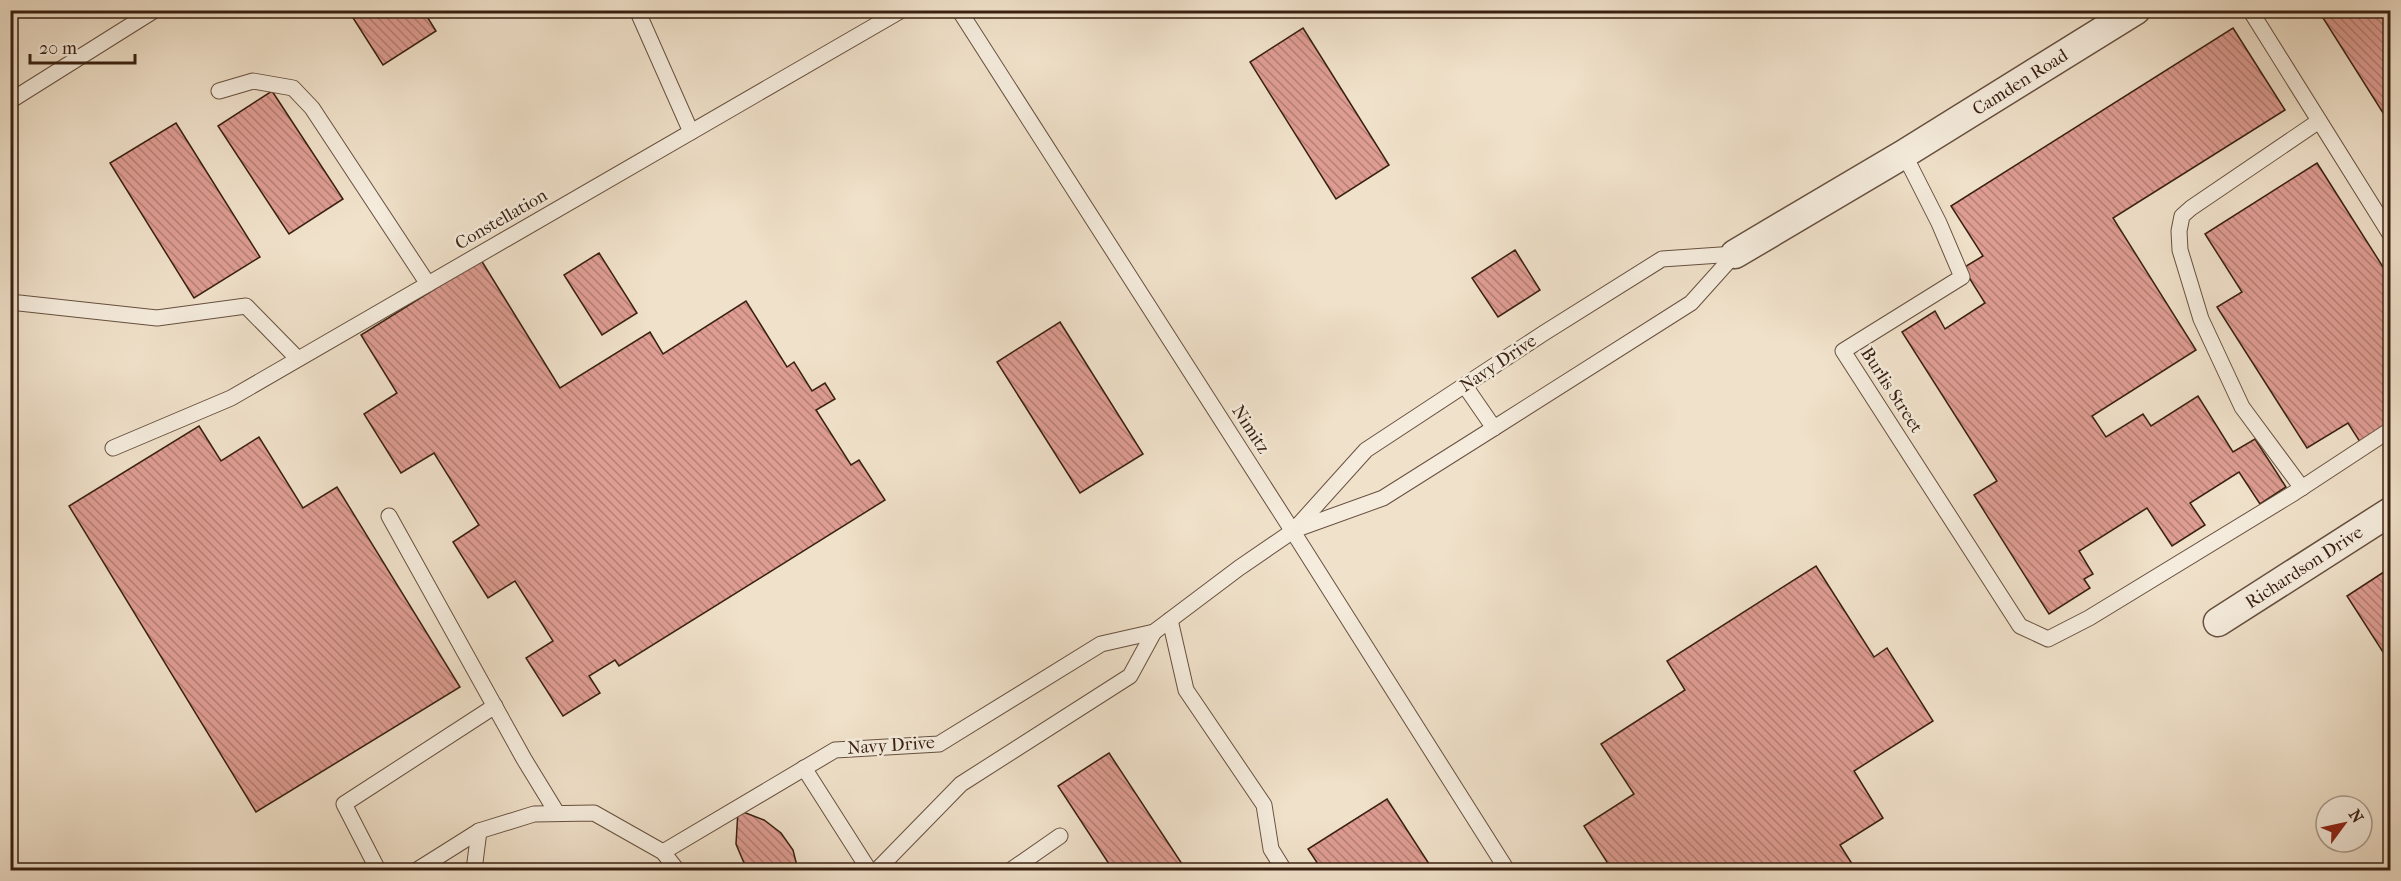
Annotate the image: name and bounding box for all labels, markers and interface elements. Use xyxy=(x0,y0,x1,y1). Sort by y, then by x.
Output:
scale bar xyxy=(30,27,135,65)
text: 20 m xyxy=(39,38,77,59)
street label: Camden Road xyxy=(1969,45,2072,120)
street label: Constellation xyxy=(451,184,551,254)
street label: Navy Drive xyxy=(1456,330,1541,397)
street label: Burlis Street xyxy=(1856,344,1927,437)
street label: Nimitz xyxy=(1227,401,1274,457)
street label: Richardson Drive xyxy=(2242,522,2367,613)
street label: Navy Drive xyxy=(847,732,936,759)
north arrow xyxy=(2314,794,2374,854)
text: N xyxy=(2345,806,2368,827)

